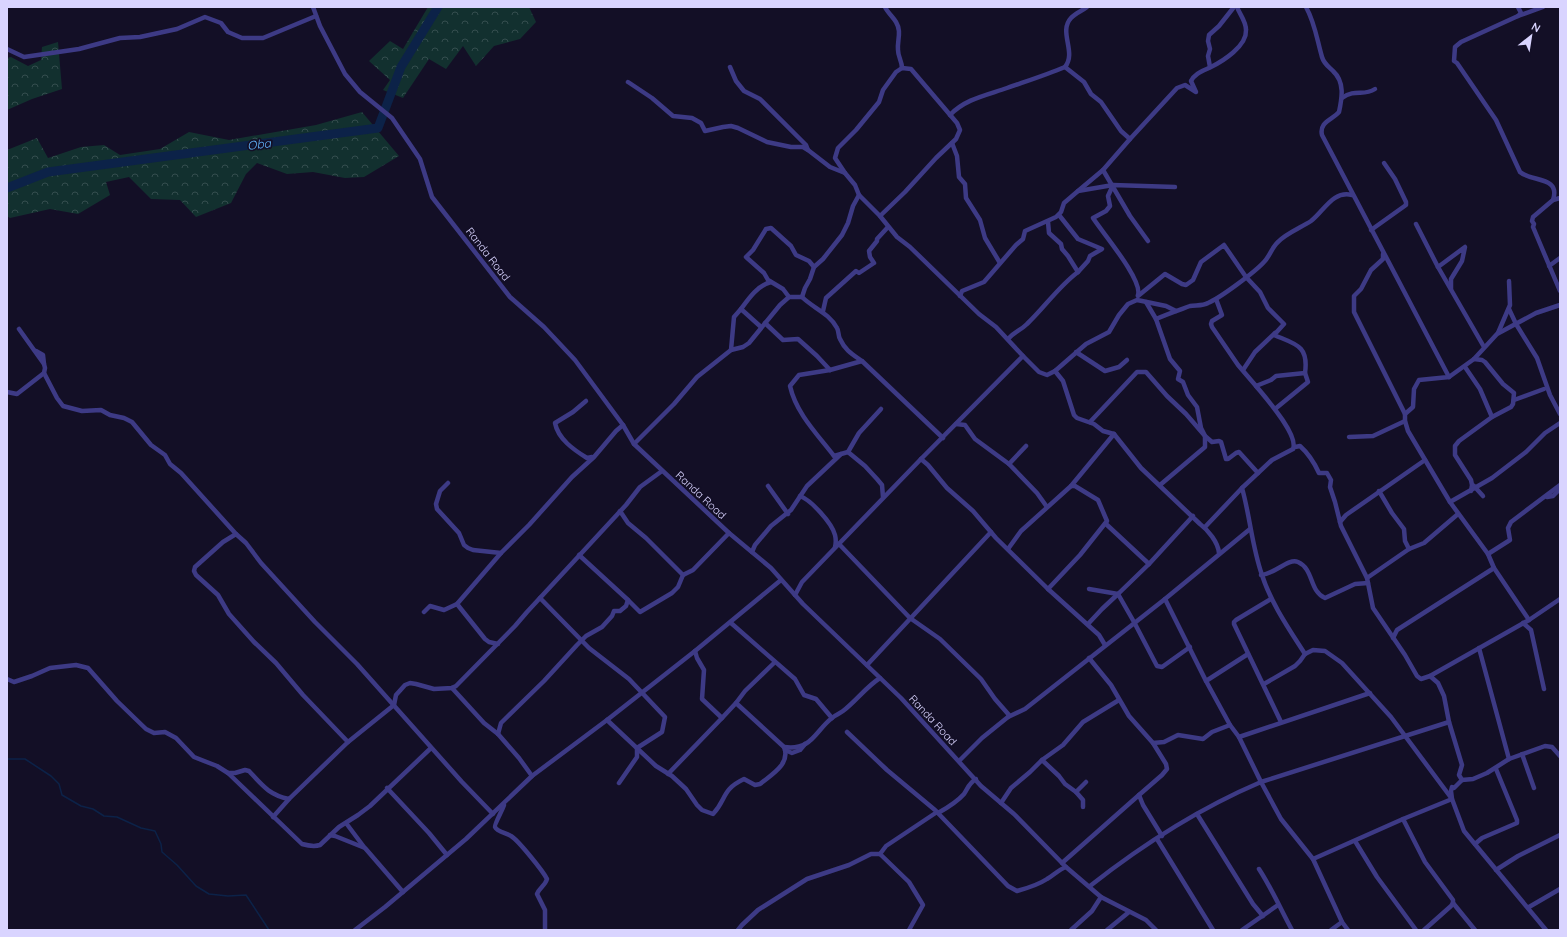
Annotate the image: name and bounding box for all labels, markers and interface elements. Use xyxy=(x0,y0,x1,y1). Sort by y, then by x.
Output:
north arrow xyxy=(1511,16,1551,56)
text: N xyxy=(1529,19,1543,35)
water label: Oba xyxy=(246,135,272,153)
street label: Randa Road xyxy=(463,224,513,284)
street label: Randa Road xyxy=(673,468,729,522)
street label: Randa Road xyxy=(906,692,960,748)

